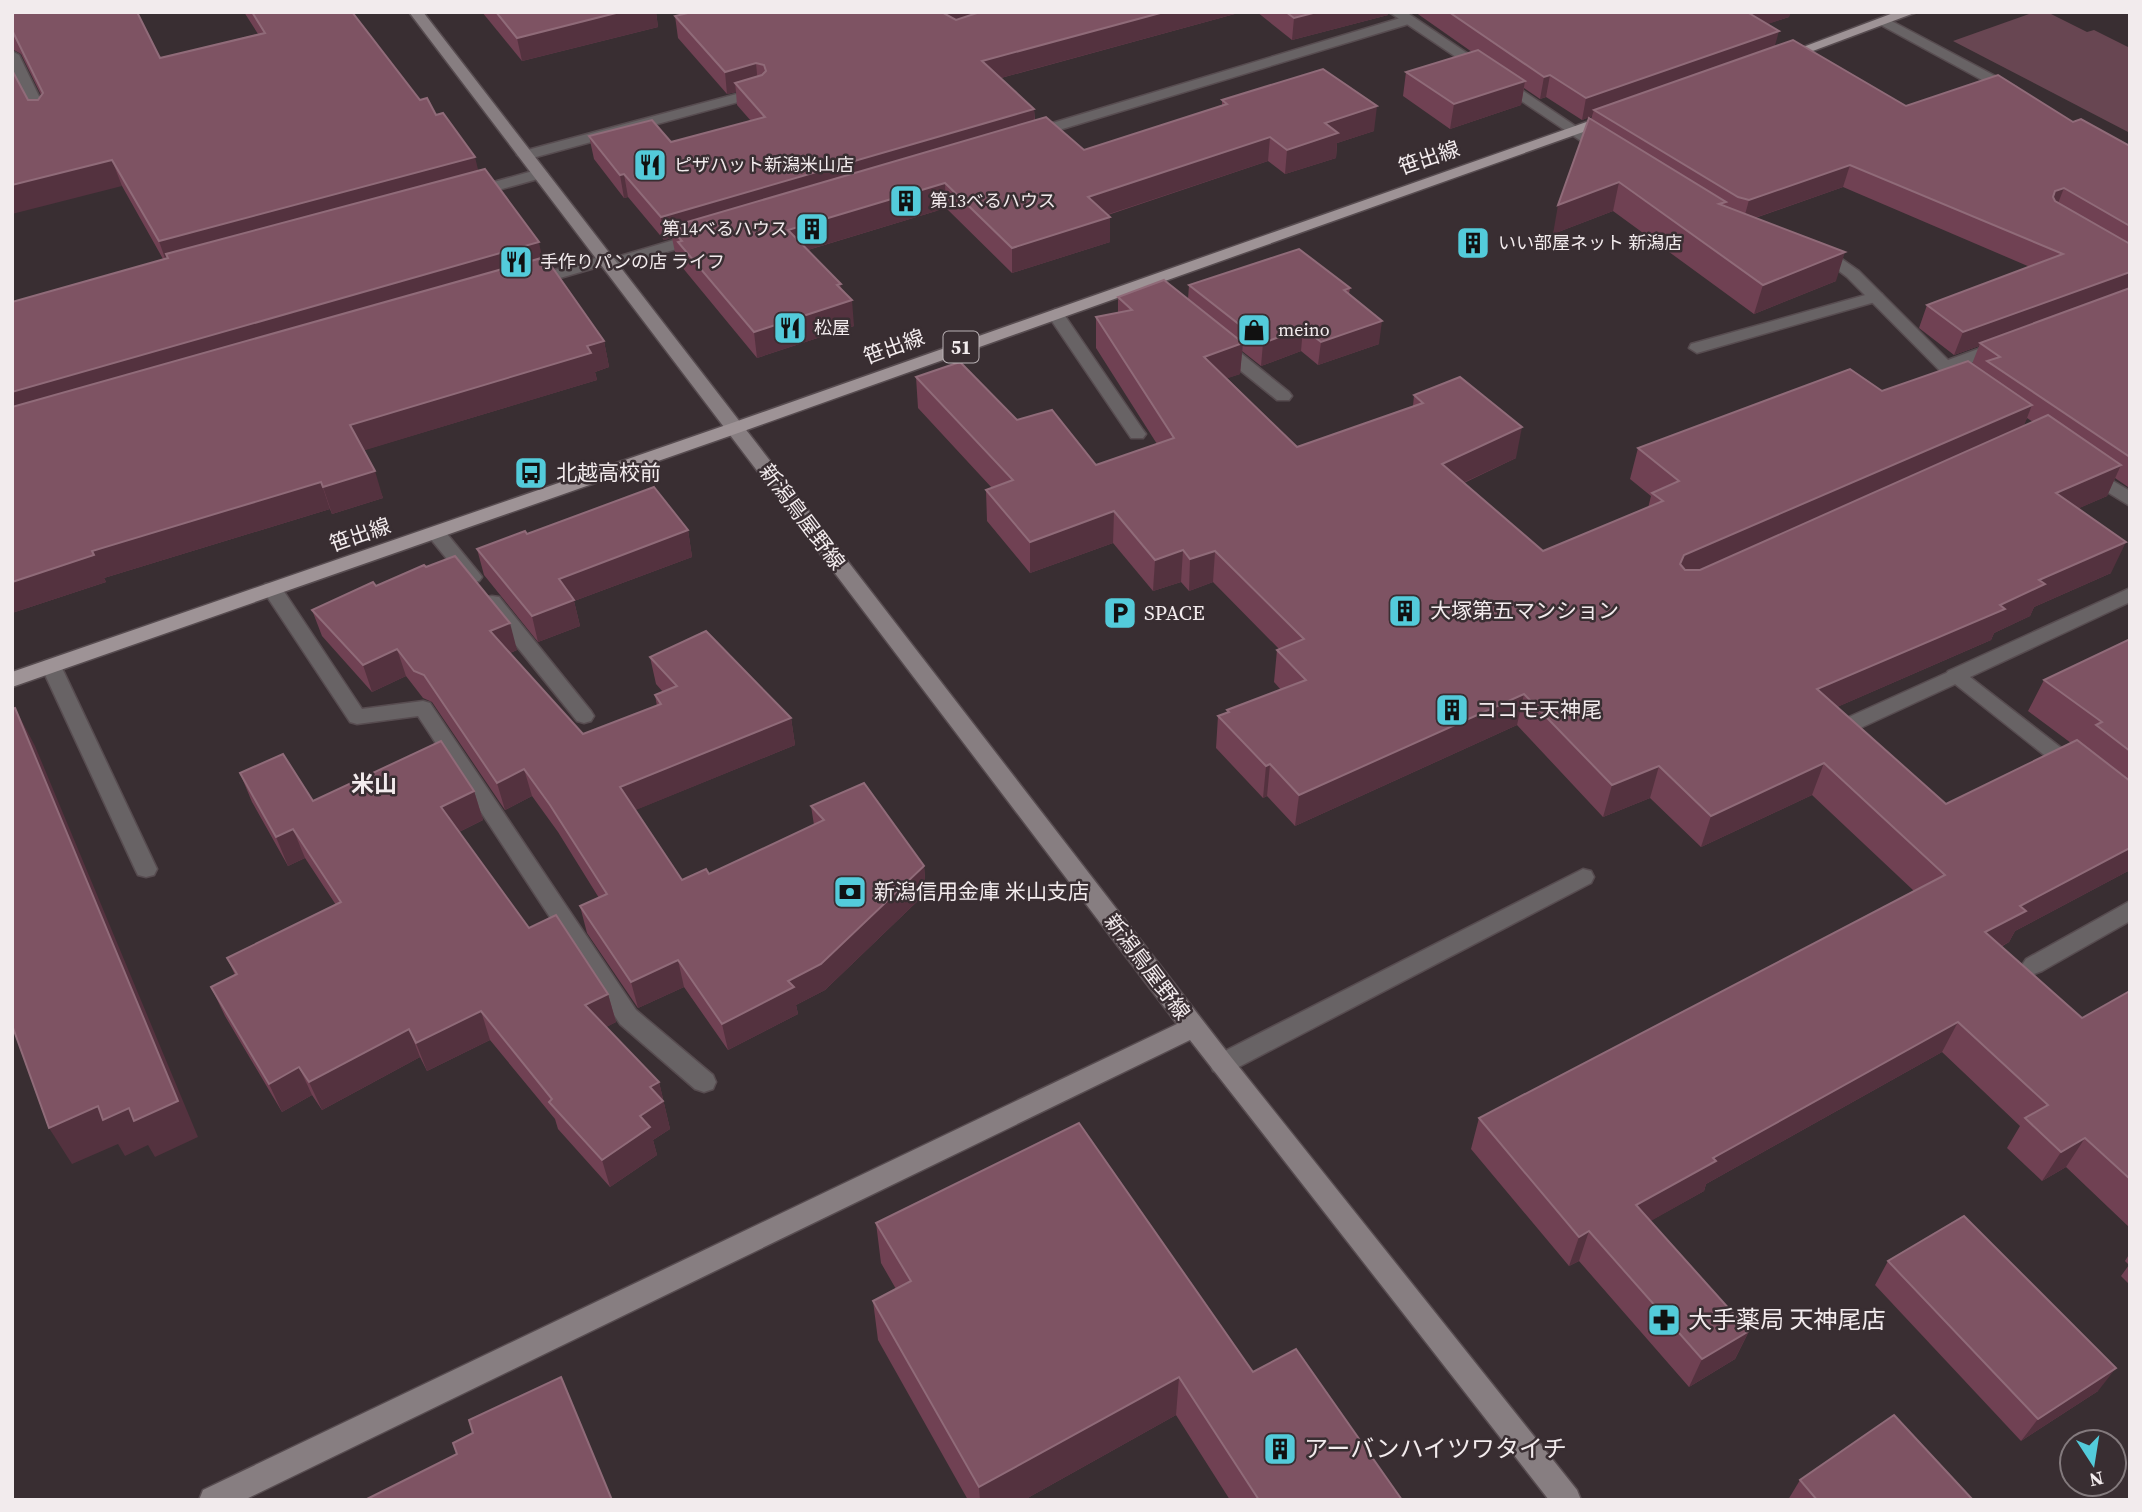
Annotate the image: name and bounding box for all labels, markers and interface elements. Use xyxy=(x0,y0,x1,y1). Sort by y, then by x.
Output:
street label: 笹出線 xyxy=(1394,134,1463,181)
restaurant icon: ピザハット新潟米山店 xyxy=(631,146,669,184)
place label: ピザハット新潟米山店 xyxy=(674,152,854,177)
building icon: 第13べるハウス xyxy=(887,182,925,220)
place label: 第13べるハウス xyxy=(930,188,1056,213)
building icon: 第14べるハウス xyxy=(793,210,831,248)
place label: 第14べるハウス xyxy=(662,216,788,241)
building icon: いい部屋ネット 新潟店 xyxy=(1454,224,1492,262)
place label: いい部屋ネット 新潟店 xyxy=(1498,230,1682,255)
restaurant icon: 手作りパンの店 ライフ xyxy=(497,243,535,281)
place label: 手作りパンの店 ライフ xyxy=(540,249,725,274)
restaurant icon: 松屋 xyxy=(771,309,809,347)
shop icon: meino xyxy=(1235,311,1273,349)
place label: 松屋 xyxy=(814,315,850,340)
place label: meino xyxy=(1278,317,1330,342)
street label: 笹出線 xyxy=(859,322,928,371)
road number: 51 xyxy=(944,332,978,362)
bus stop icon: 北越高校前 xyxy=(512,454,550,492)
place label: 北越高校前 xyxy=(556,458,661,487)
street label: 新潟鳥屋野線 xyxy=(753,458,852,576)
street label: 笹出線 xyxy=(325,511,394,558)
building icon: 大塚第五マンション xyxy=(1386,592,1424,630)
parking icon: SPACE xyxy=(1101,594,1139,632)
place label: 大塚第五マンション xyxy=(1430,596,1619,625)
place label: SPACE xyxy=(1144,598,1205,627)
building icon: ココモ天神尾 xyxy=(1433,691,1471,729)
place label: ココモ天神尾 xyxy=(1476,695,1602,724)
district label: 米山 xyxy=(351,768,397,800)
bank icon: 新潟信用金庫 米山支店 xyxy=(831,873,869,911)
place label: 新潟信用金庫 米山支店 xyxy=(874,877,1089,906)
street label: 新潟鳥屋野線 xyxy=(1098,908,1197,1026)
pharmacy icon: 大手薬局 天神尾店 xyxy=(1645,1301,1683,1339)
place label: 大手薬局 天神尾店 xyxy=(1688,1303,1886,1336)
north arrow xyxy=(2058,1428,2128,1498)
building icon: アーバンハイツワタイチ xyxy=(1261,1430,1299,1468)
place label: アーバンハイツワタイチ xyxy=(1304,1432,1567,1465)
text: N xyxy=(2087,1465,2106,1494)

